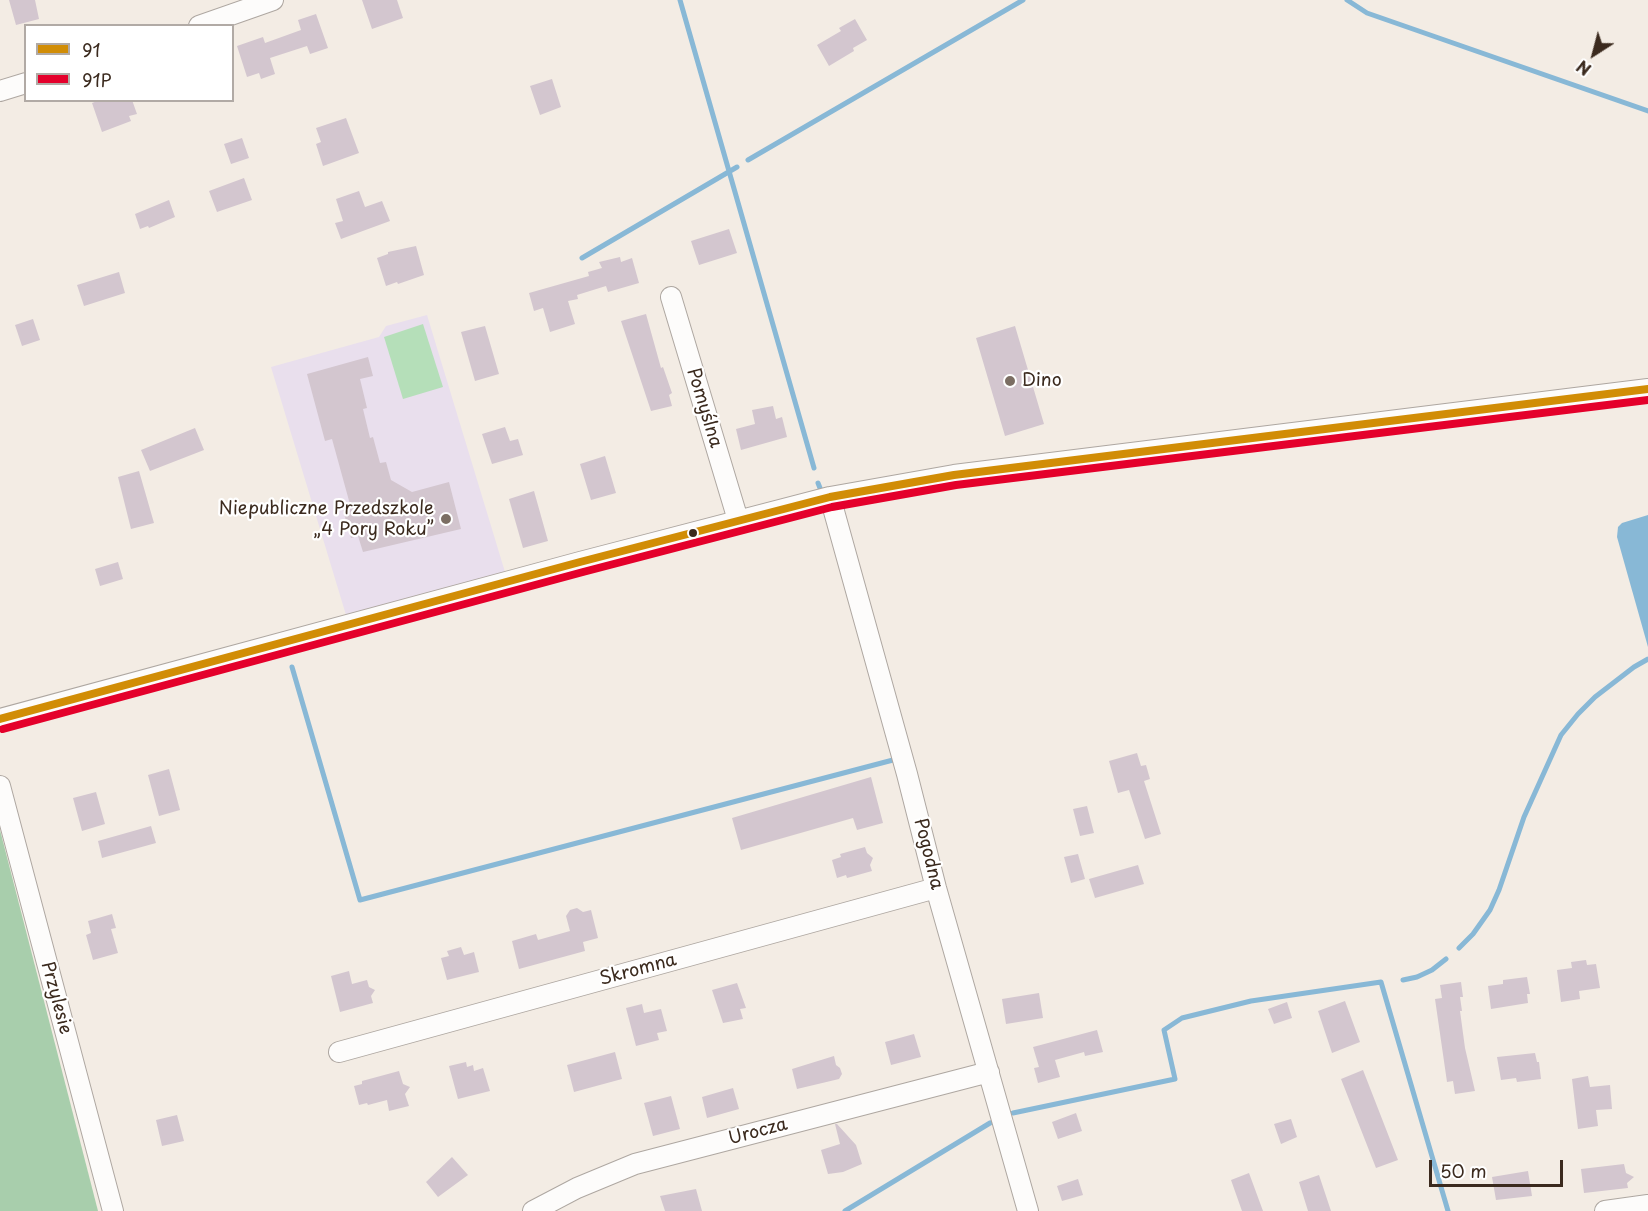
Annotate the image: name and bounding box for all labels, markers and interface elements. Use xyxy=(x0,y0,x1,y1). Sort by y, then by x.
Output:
legend xyxy=(24,24,234,102)
north arrow xyxy=(1564,24,1624,84)
text: 91 xyxy=(82,36,101,63)
text: N xyxy=(1571,55,1596,82)
text: 91P xyxy=(82,66,112,93)
street label: Pomyślna xyxy=(682,366,726,450)
place label: Dino xyxy=(1022,370,1062,392)
marker: Dino xyxy=(1003,374,1017,388)
place label: Niepubliczne Przedszkole „4 Pory Roku” xyxy=(219,498,434,540)
marker: Niepubliczne Przedszkole „4 Pory Roku” xyxy=(439,512,453,526)
unlabelled marker xyxy=(687,527,699,539)
street label: Pogodna xyxy=(909,816,947,892)
street label: Skromna xyxy=(597,949,679,991)
street label: Przylesie xyxy=(36,959,76,1037)
street label: Urocza xyxy=(726,1114,790,1150)
scale bar xyxy=(1432,1148,1566,1186)
text: 50 m xyxy=(1440,1157,1487,1184)

